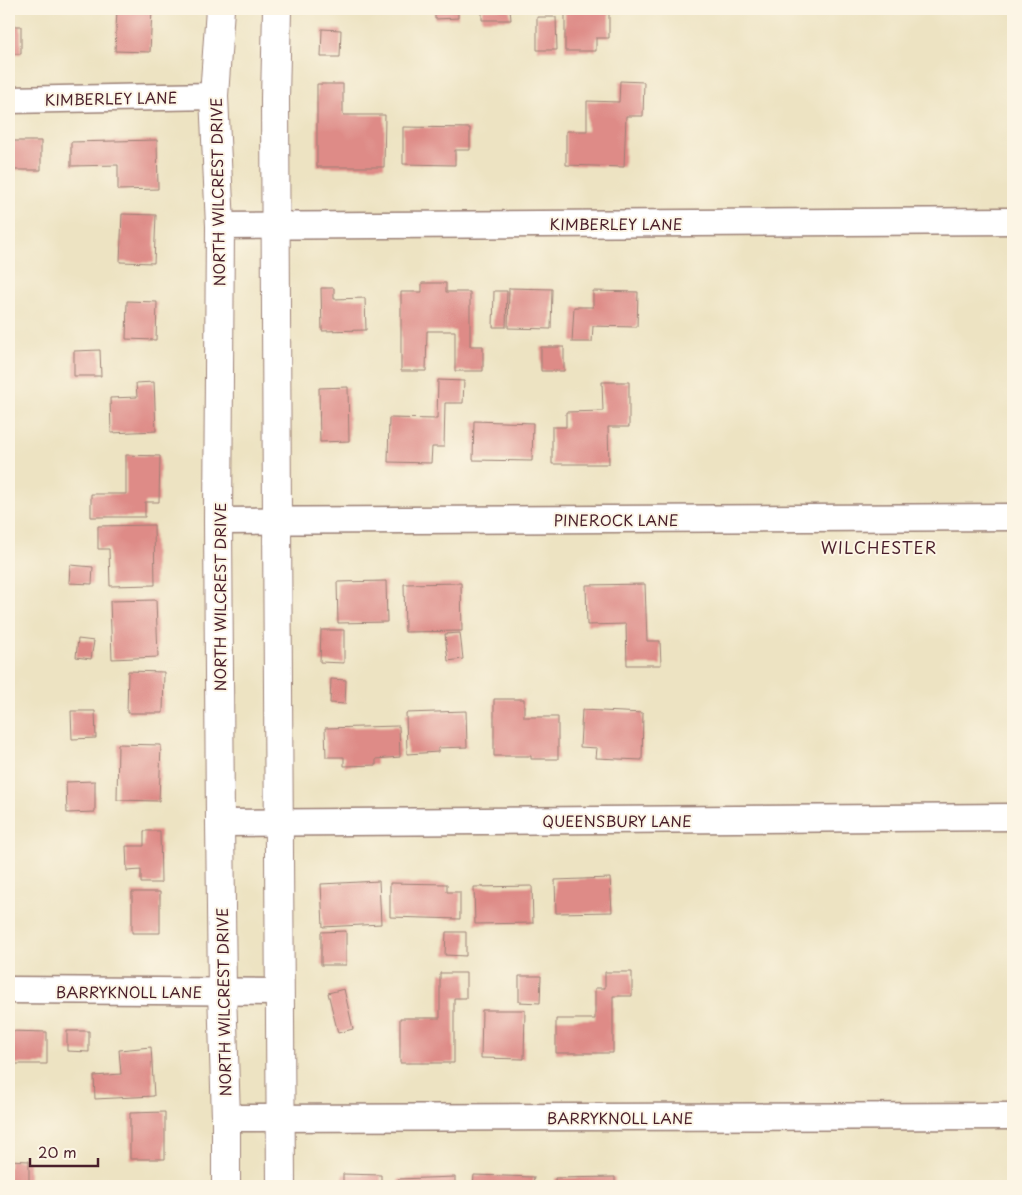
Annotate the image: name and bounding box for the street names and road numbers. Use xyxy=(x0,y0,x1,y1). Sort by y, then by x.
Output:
street label: KIMBERLEY LANE xyxy=(44,85,178,111)
street label: NORTH WILCREST DRIVE xyxy=(204,98,230,286)
street label: KIMBERLEY LANE xyxy=(550,212,682,235)
street label: NORTH WILCREST DRIVE xyxy=(208,503,231,691)
street label: PINEROCK LANE xyxy=(554,508,678,531)
street label: QUEENSBURY LANE xyxy=(542,809,692,832)
street label: NORTH WILCREST DRIVE xyxy=(210,908,236,1096)
street label: BARRYKNOLL LANE xyxy=(56,980,202,1003)
street label: BARRYKNOLL LANE xyxy=(547,1106,693,1129)

